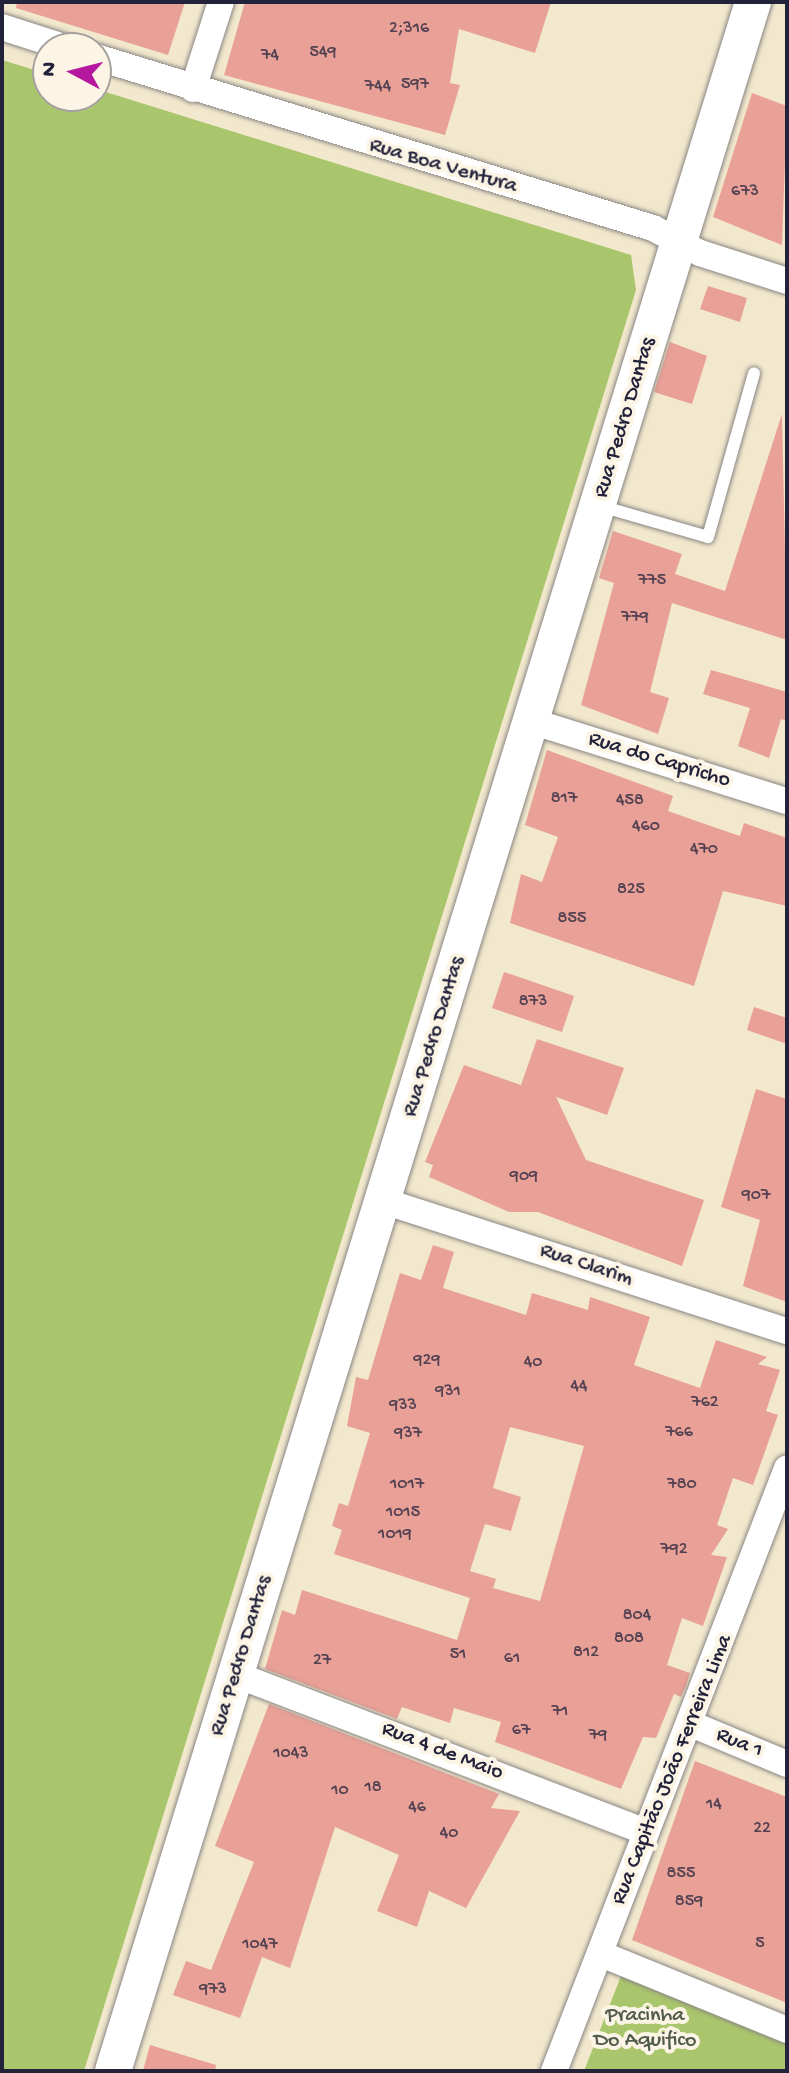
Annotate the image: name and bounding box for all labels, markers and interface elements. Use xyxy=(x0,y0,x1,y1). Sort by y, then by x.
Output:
house number: 2;316 xyxy=(389,18,429,40)
north arrow xyxy=(32,32,112,112)
house number: 549 xyxy=(310,42,336,64)
house number: 74 xyxy=(261,45,279,67)
text: N xyxy=(36,61,64,78)
house number: 597 xyxy=(401,74,429,96)
house number: 744 xyxy=(365,76,391,98)
street label: Rua Boa Ventura xyxy=(366,133,520,201)
house number: 673 xyxy=(731,181,759,203)
street label: Rua Pedro Dantas xyxy=(589,335,663,501)
house number: 775 xyxy=(638,570,666,592)
house number: 779 xyxy=(621,607,649,629)
street label: Rua do Capricho xyxy=(585,727,733,795)
house number: 817 xyxy=(551,788,577,810)
house number: 458 xyxy=(616,790,644,812)
house number: 460 xyxy=(632,816,660,838)
house number: 470 xyxy=(690,839,718,861)
house number: 825 xyxy=(617,879,645,901)
house number: 855 xyxy=(558,908,586,930)
street label: Rua Pedro Dantas xyxy=(398,954,472,1120)
house number: 873 xyxy=(519,991,547,1013)
house number: 909 xyxy=(510,1166,538,1188)
house number: 907 xyxy=(742,1185,770,1207)
street label: Rua Clarim xyxy=(536,1239,636,1293)
house number: 929 xyxy=(414,1350,440,1372)
house number: 40 xyxy=(524,1352,542,1374)
house number: 44 xyxy=(570,1376,588,1398)
house number: 931 xyxy=(435,1381,461,1403)
house number: 762 xyxy=(691,1392,719,1414)
house number: 933 xyxy=(389,1395,417,1417)
house number: 766 xyxy=(665,1422,693,1444)
house number: 937 xyxy=(394,1423,422,1445)
house number: 1017 xyxy=(390,1474,424,1496)
house number: 780 xyxy=(667,1474,697,1496)
house number: 1015 xyxy=(386,1502,420,1524)
house number: 1019 xyxy=(378,1524,412,1546)
house number: 792 xyxy=(660,1539,688,1561)
street label: Rua Pedro Dantas xyxy=(205,1573,279,1739)
house number: 804 xyxy=(623,1605,651,1627)
house number: 808 xyxy=(614,1628,644,1650)
street label: Rua Capitão João Ferreira Lima xyxy=(607,1631,739,1909)
house number: 812 xyxy=(573,1642,599,1664)
house number: 51 xyxy=(450,1644,466,1666)
house number: 61 xyxy=(504,1648,520,1670)
house number: 27 xyxy=(313,1650,331,1672)
house number: 71 xyxy=(552,1701,568,1723)
street label: Rua 4 de Maio xyxy=(378,1717,506,1787)
house number: 67 xyxy=(512,1720,530,1742)
street label: Rua 1 xyxy=(712,1723,766,1765)
house number: 79 xyxy=(589,1725,607,1747)
house number: 1043 xyxy=(273,1743,309,1765)
house number: 18 xyxy=(364,1777,382,1799)
house number: 10 xyxy=(331,1780,349,1802)
house number: 14 xyxy=(706,1794,722,1816)
house number: 46 xyxy=(408,1797,426,1819)
house number: 22 xyxy=(753,1818,771,1840)
house number: 40 xyxy=(440,1823,458,1845)
house number: 855 xyxy=(667,1863,695,1885)
house number: 859 xyxy=(675,1891,703,1913)
house number: 5 xyxy=(755,1933,765,1955)
house number: 1047 xyxy=(242,1934,278,1956)
house number: 973 xyxy=(199,1979,227,2001)
park label: Pracinha Do Aquifico xyxy=(594,2003,696,2054)

